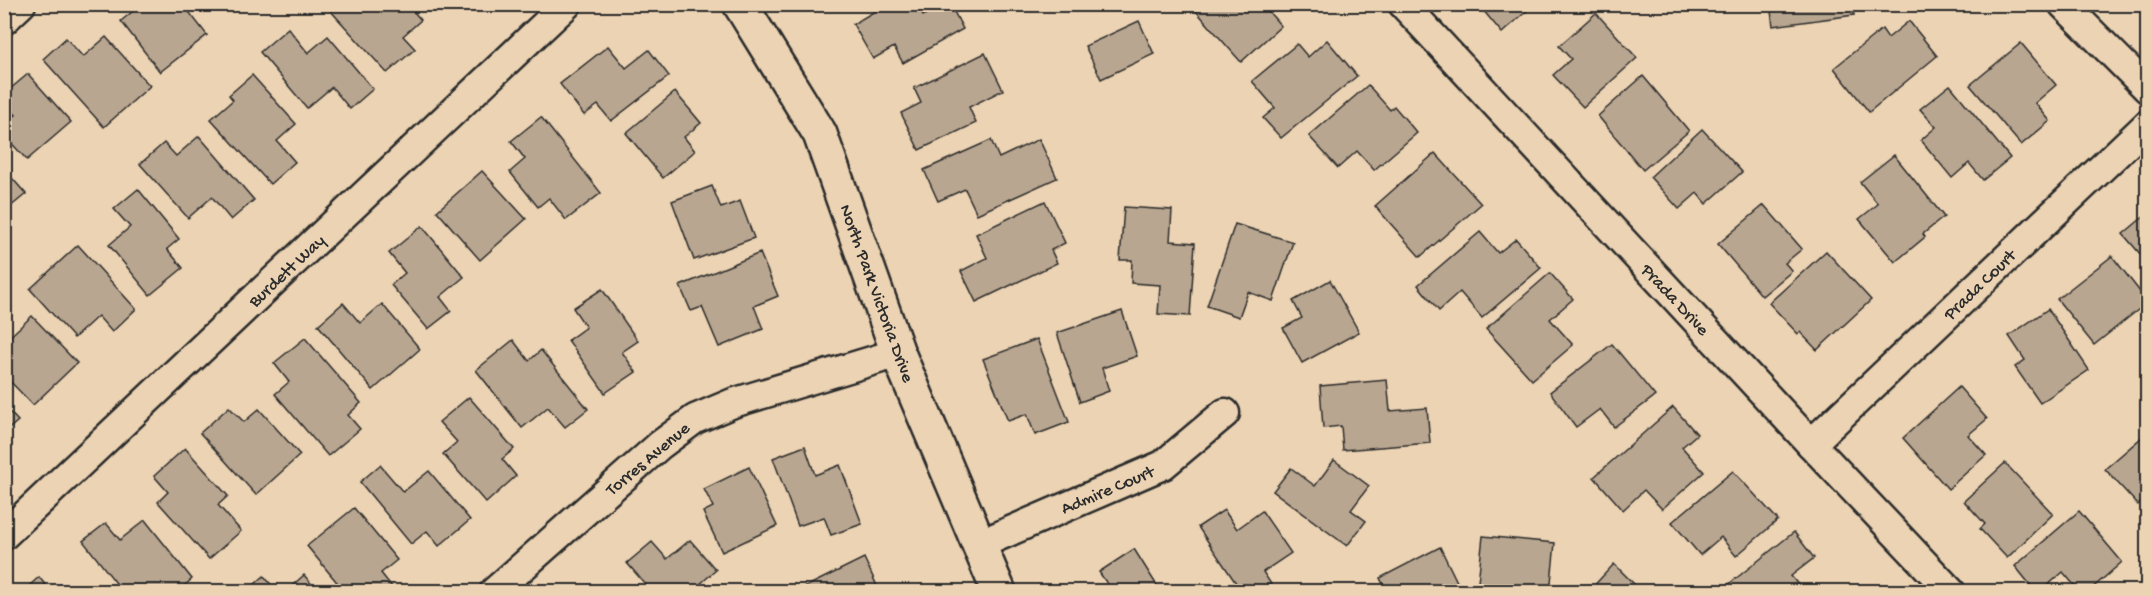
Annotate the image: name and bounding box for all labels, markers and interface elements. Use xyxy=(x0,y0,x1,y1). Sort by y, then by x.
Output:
street label: North Park Victoria Drive xyxy=(834,202,918,386)
street label: Burdett Way xyxy=(244,231,330,313)
street label: Prada Court xyxy=(1939,245,2022,326)
street label: Prada Drive xyxy=(1635,260,1713,341)
street label: Torres Avenue xyxy=(602,418,695,502)
street label: Admire Court xyxy=(1058,462,1159,520)

